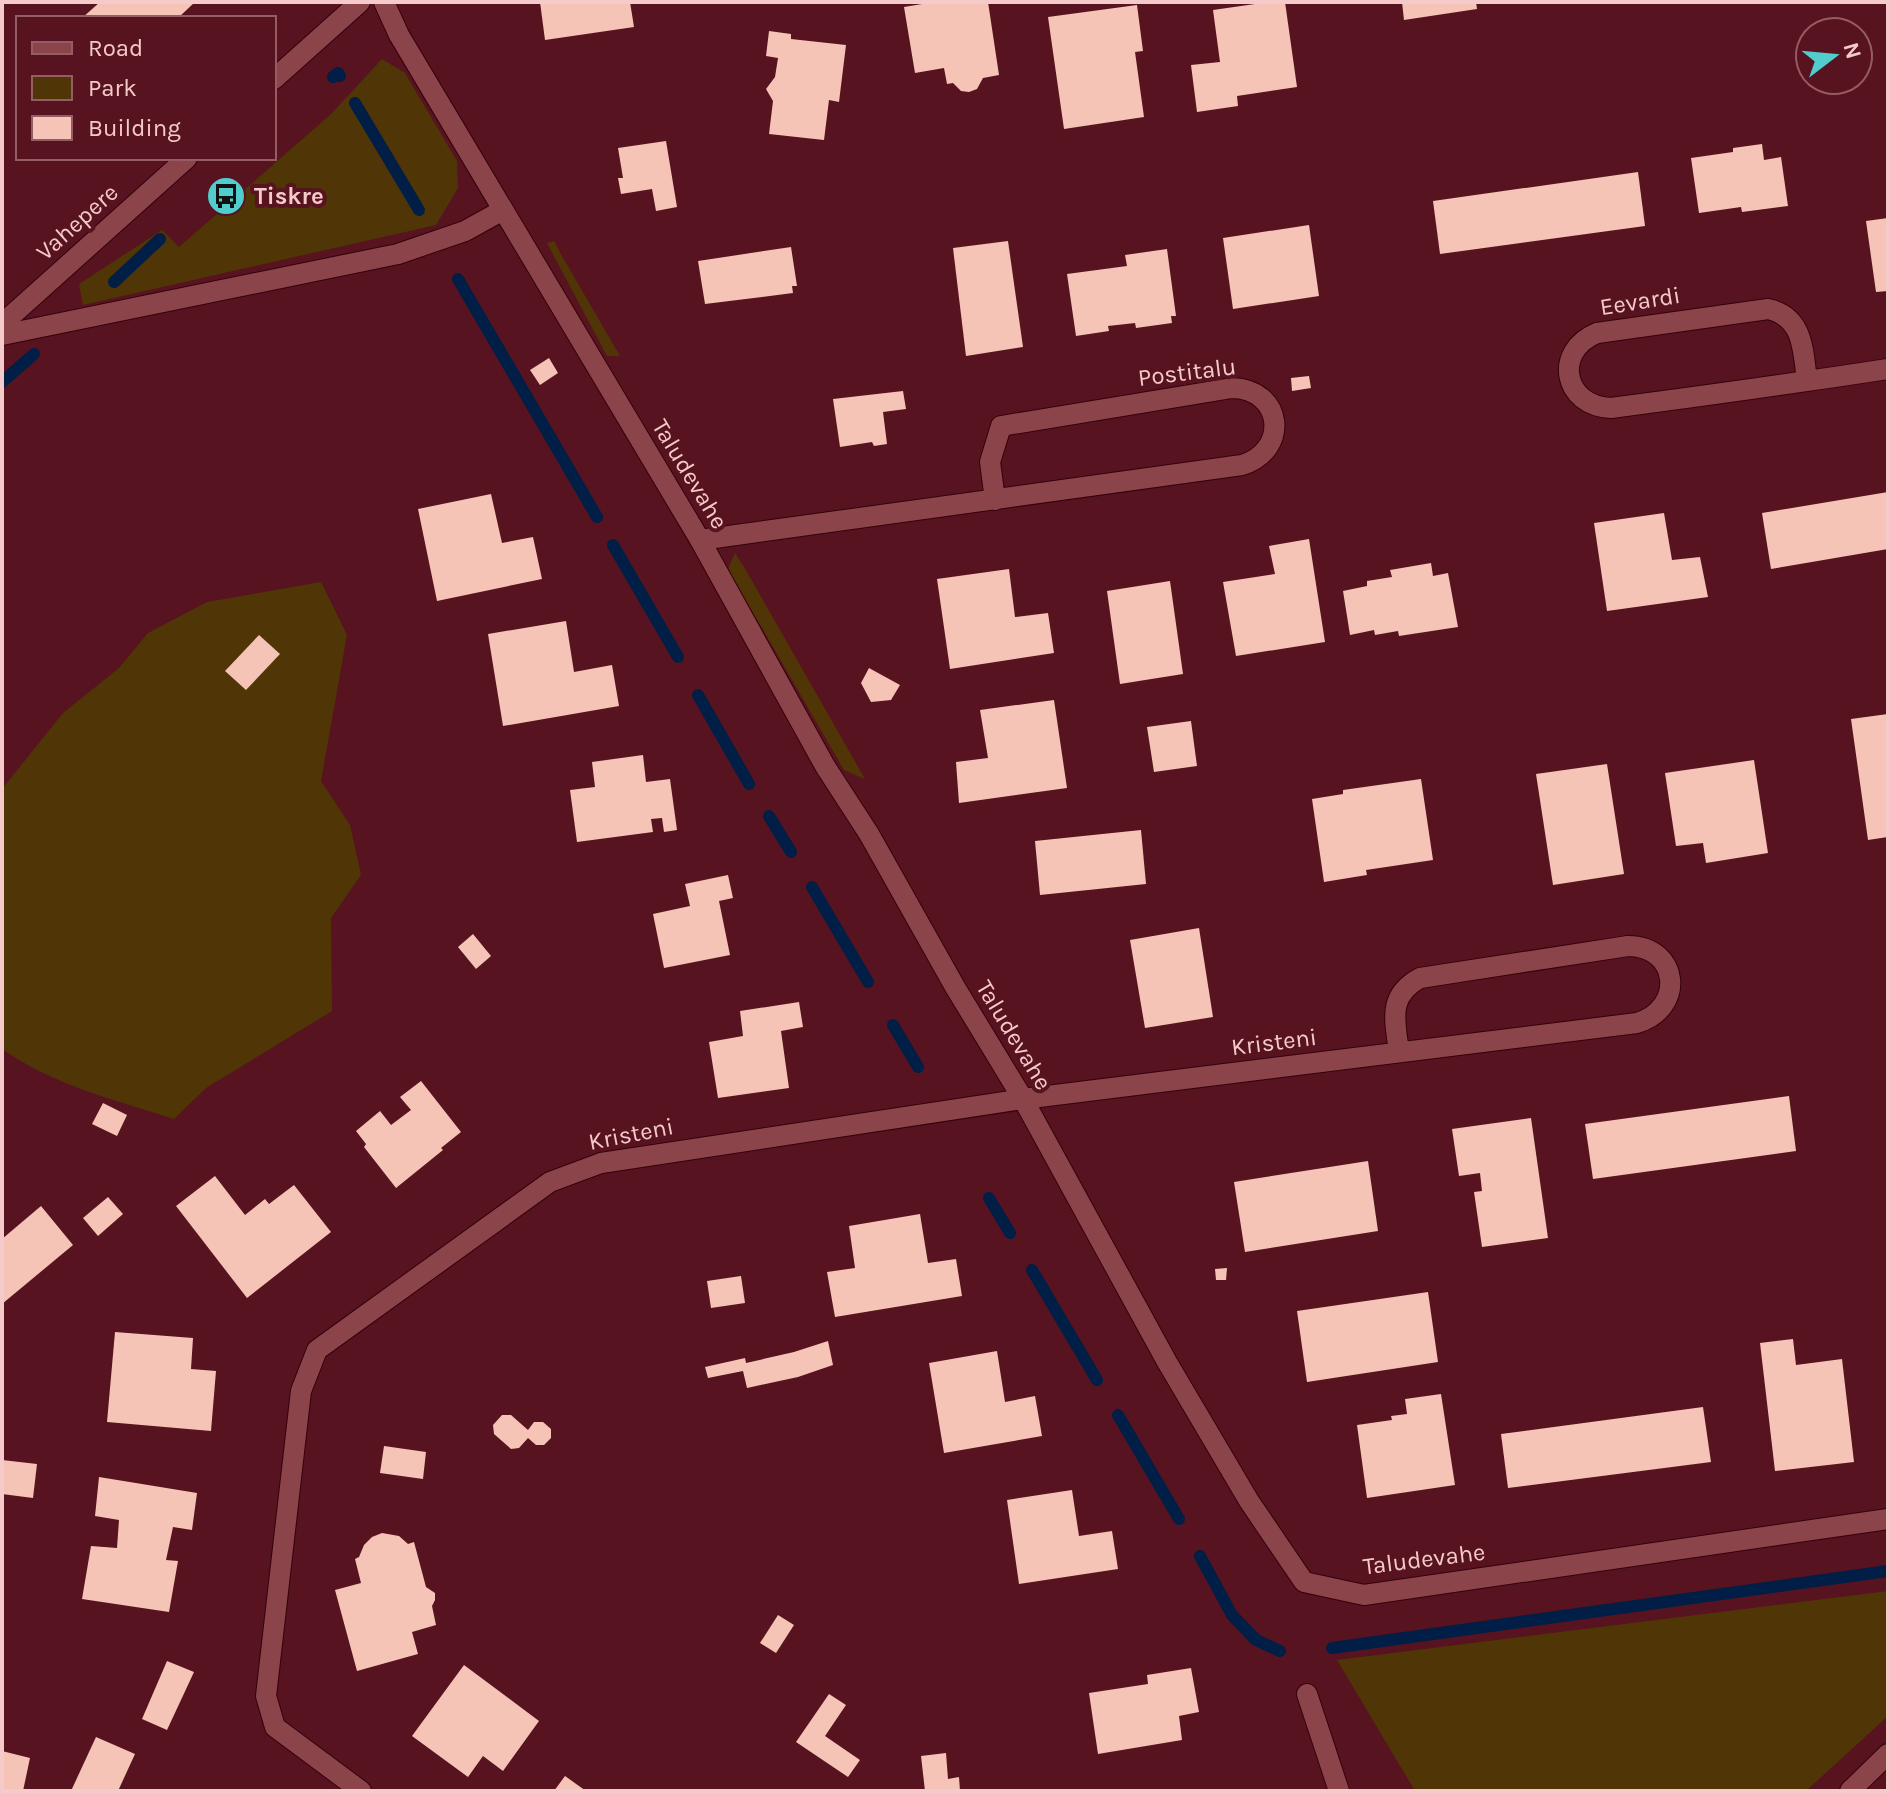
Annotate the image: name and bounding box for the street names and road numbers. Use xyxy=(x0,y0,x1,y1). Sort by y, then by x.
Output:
street label: Vahepere xyxy=(30,178,124,266)
street label: Eevardi xyxy=(1598,281,1682,321)
street label: Postitalu xyxy=(1136,352,1238,392)
street label: Taludevahe xyxy=(646,414,734,534)
street label: Taludevahe xyxy=(970,975,1058,1095)
street label: Kristeni xyxy=(1230,1023,1318,1061)
street label: Kristeni xyxy=(586,1112,676,1156)
street label: Taludevahe xyxy=(1361,1538,1487,1580)

